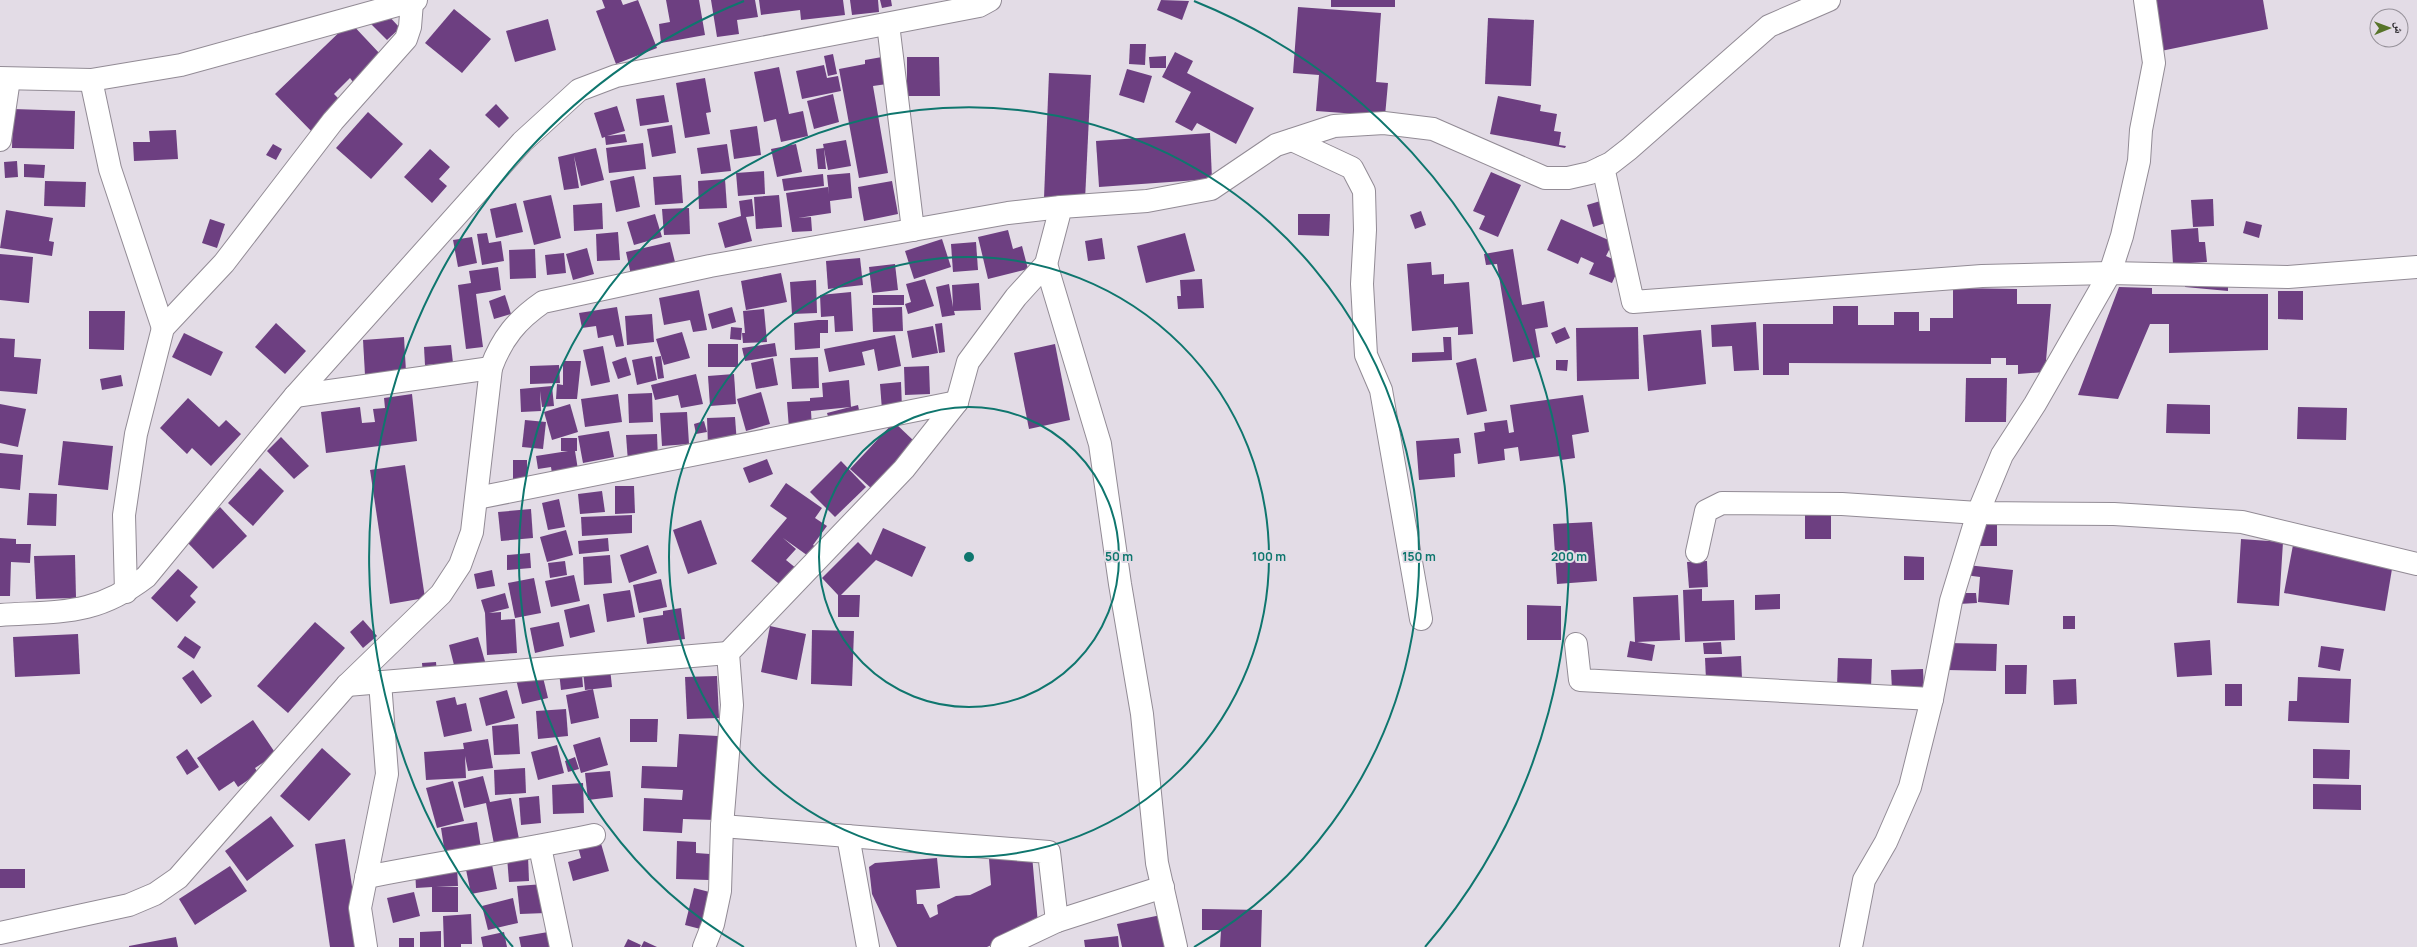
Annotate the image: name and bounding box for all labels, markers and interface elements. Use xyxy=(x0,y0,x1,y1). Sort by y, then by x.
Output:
north arrow xyxy=(2369,8,2409,48)
text: ش xyxy=(2391,22,2407,34)
text: 50 m xyxy=(1105,548,1133,565)
text: 100 m xyxy=(1252,548,1286,565)
text: 150 m xyxy=(1402,548,1436,565)
text: 200 m xyxy=(1551,548,1587,565)
centre of rings xyxy=(962,550,976,564)

